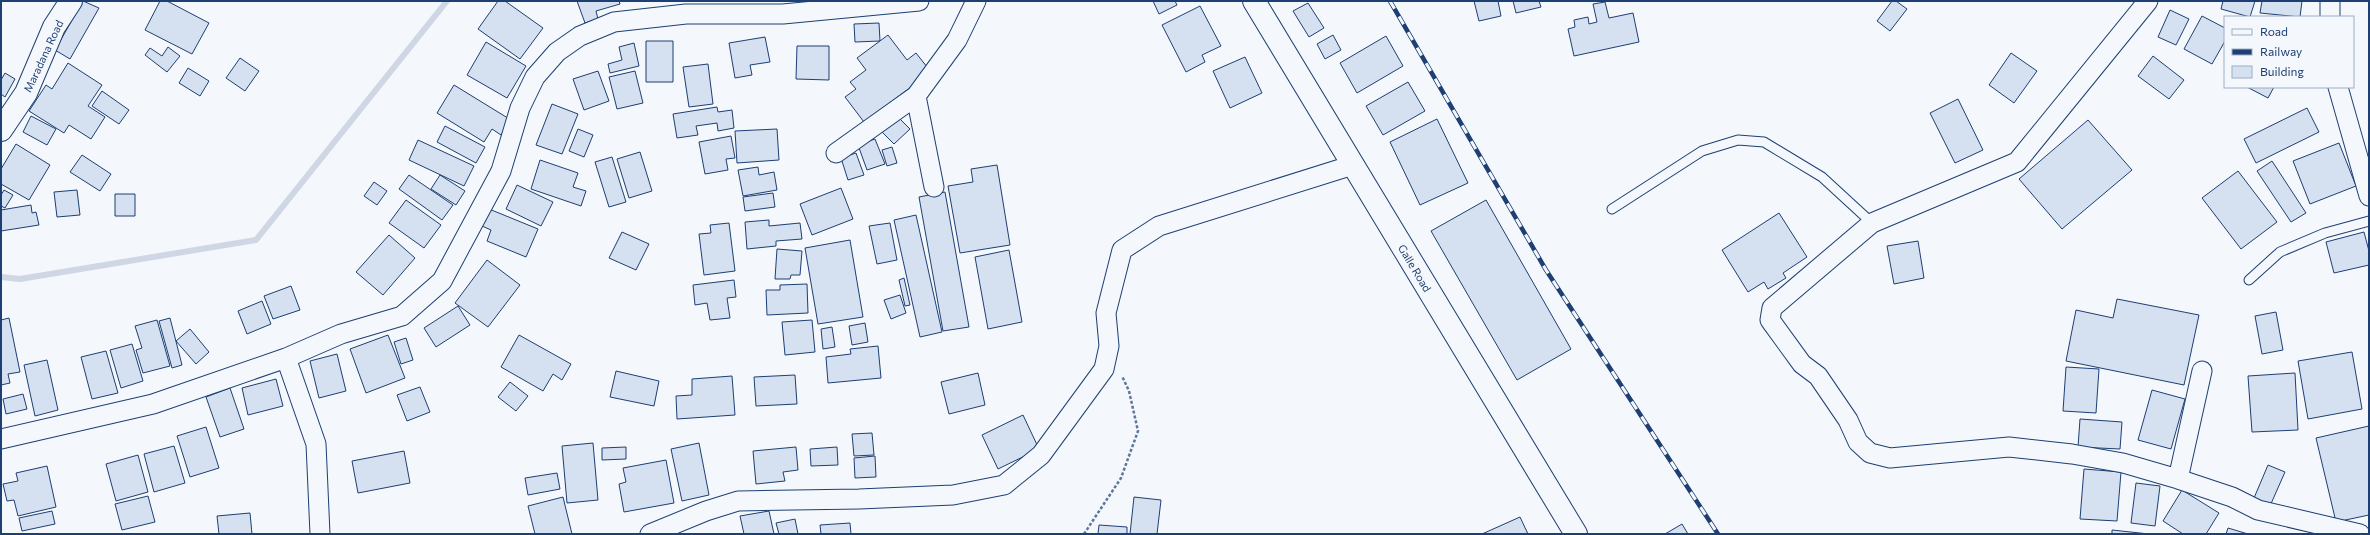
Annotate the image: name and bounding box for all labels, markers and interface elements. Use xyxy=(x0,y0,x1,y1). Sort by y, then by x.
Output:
legend xyxy=(2224,16,2354,88)
street label: Maradana Road xyxy=(21,18,65,94)
text: Road xyxy=(2260,24,2288,38)
text: Railway xyxy=(2260,44,2302,58)
text: Building xyxy=(2260,64,2304,78)
street label: Galle Road xyxy=(1396,242,1434,294)

